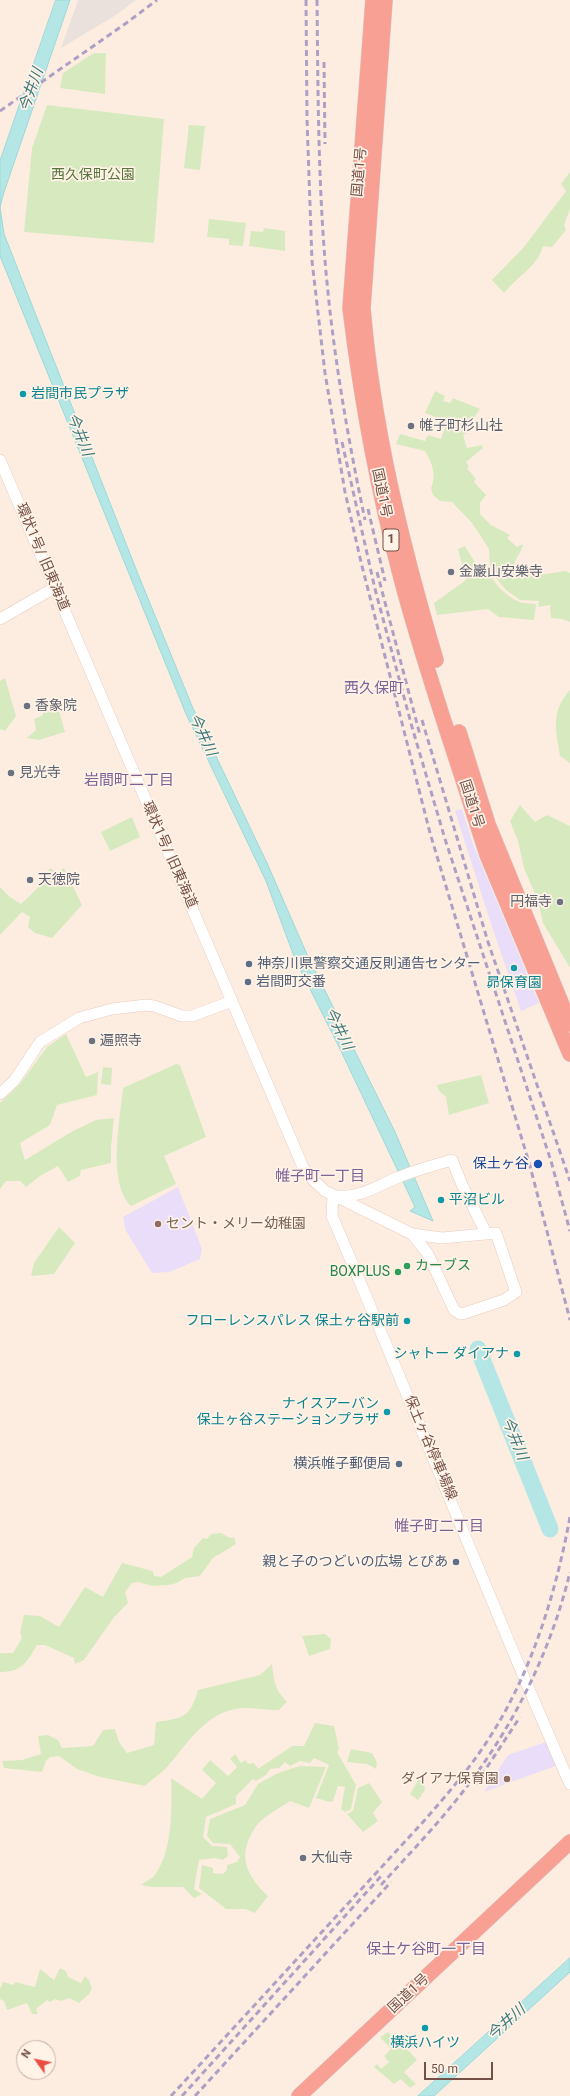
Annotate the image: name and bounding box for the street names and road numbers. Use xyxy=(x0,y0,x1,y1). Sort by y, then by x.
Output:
street label: 国道1号 xyxy=(349,146,371,198)
street label: 国道1号 xyxy=(368,467,394,519)
street label: 環状1号/ 旧東海道 xyxy=(12,501,72,613)
road number: 1 xyxy=(383,529,399,551)
street label: 国道1号 xyxy=(455,778,487,830)
street label: 環状1号/ 旧東海道 xyxy=(138,799,200,911)
street label: 保土ヶ谷停車場線 xyxy=(400,1393,460,1503)
street label: 国道1号 xyxy=(385,1971,433,2017)

